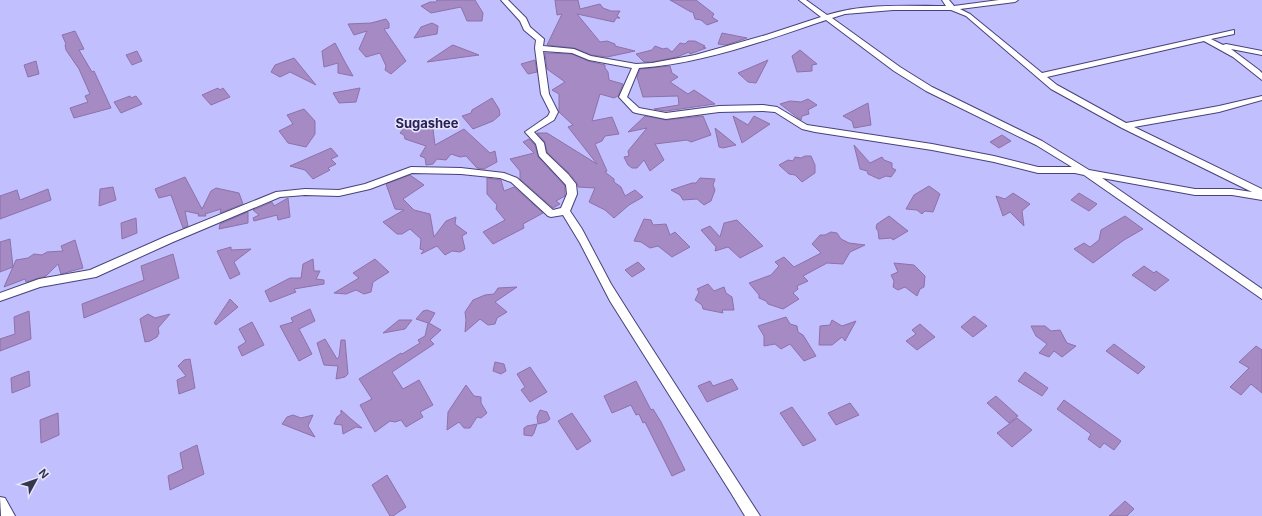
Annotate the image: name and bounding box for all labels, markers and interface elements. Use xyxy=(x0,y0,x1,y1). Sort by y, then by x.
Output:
district label: Sugashee xyxy=(395,115,459,131)
north arrow xyxy=(16,460,56,500)
text: N xyxy=(36,466,52,481)

